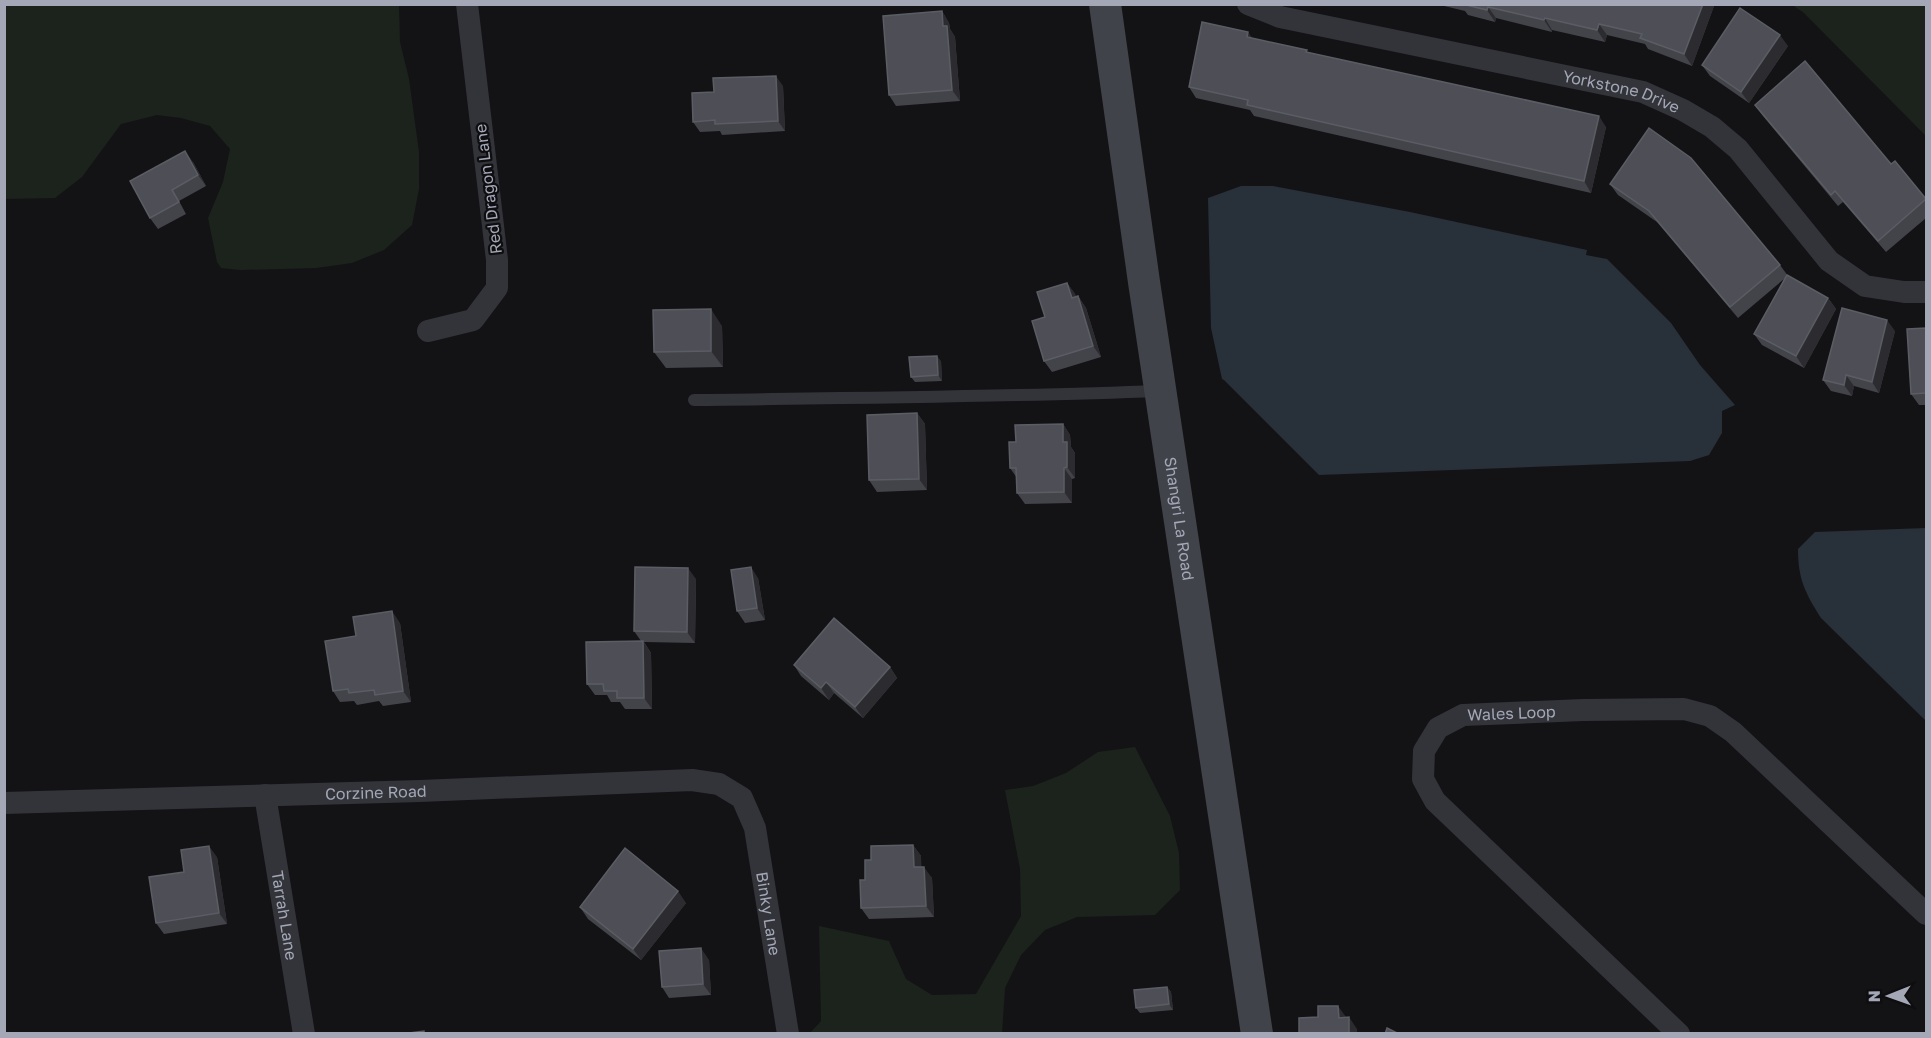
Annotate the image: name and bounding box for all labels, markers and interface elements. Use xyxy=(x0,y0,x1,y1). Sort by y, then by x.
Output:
street label: Yorkstone Drive xyxy=(1561,66,1683,117)
street label: Red Dragon Lane xyxy=(470,123,506,255)
street label: Shangri La Road xyxy=(1160,455,1199,582)
street label: Wales Loop xyxy=(1467,701,1556,725)
street label: Corzine Road xyxy=(325,781,427,804)
street label: Tarrah Lane xyxy=(268,869,302,962)
street label: Binky Lane xyxy=(752,870,785,957)
north arrow xyxy=(1859,966,1919,1026)
text: N xyxy=(1864,990,1884,1003)

